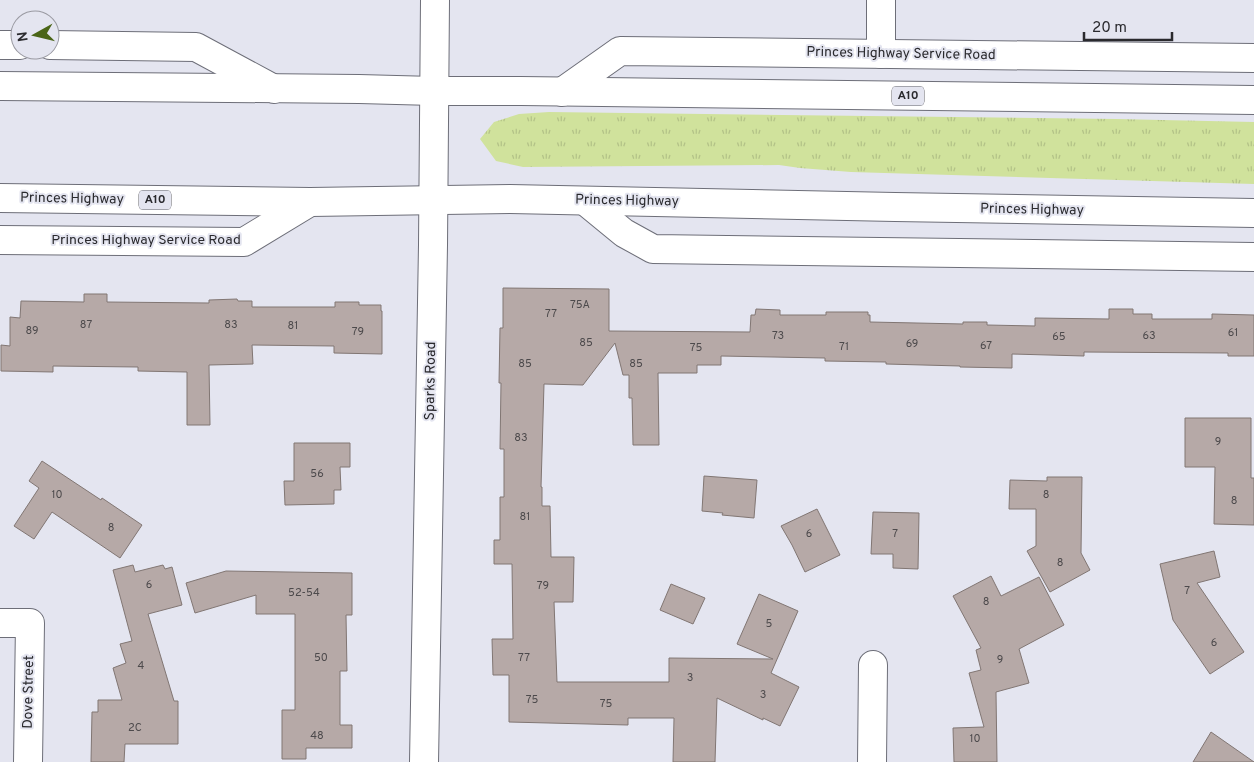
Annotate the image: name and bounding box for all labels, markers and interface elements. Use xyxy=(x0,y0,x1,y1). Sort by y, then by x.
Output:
north arrow xyxy=(10,10,60,60)
scale bar xyxy=(1084,10,1172,42)
text: 20 m xyxy=(1092,19,1127,38)
text: N xyxy=(14,30,33,43)
street label: Princes Highway Service Road xyxy=(806,44,996,64)
road number: A10 xyxy=(892,86,924,105)
street label: Princes Highway xyxy=(20,190,124,208)
road number: A10 xyxy=(139,190,171,210)
street label: Princes Highway xyxy=(575,192,679,210)
street label: Princes Highway xyxy=(980,201,1084,219)
street label: Princes Highway Service Road xyxy=(51,232,241,249)
house number: 75A xyxy=(570,298,590,312)
house number: 77 xyxy=(545,307,557,321)
house number: 87 xyxy=(80,318,92,332)
house number: 83 xyxy=(224,318,238,332)
house number: 81 xyxy=(288,319,298,333)
house number: 89 xyxy=(25,324,39,338)
house number: 79 xyxy=(352,325,364,339)
house number: 61 xyxy=(1228,326,1238,340)
house number: 73 xyxy=(772,329,784,343)
house number: 63 xyxy=(1142,329,1156,343)
house number: 65 xyxy=(1052,330,1066,344)
house number: 85 xyxy=(579,336,593,350)
house number: 69 xyxy=(906,337,918,351)
house number: 67 xyxy=(980,339,992,353)
house number: 71 xyxy=(839,340,849,354)
street label: Sparks Road xyxy=(422,341,440,421)
house number: 75 xyxy=(690,341,702,355)
house number: 85 xyxy=(518,357,532,371)
house number: 85 xyxy=(629,357,643,371)
house number: 83 xyxy=(514,431,528,445)
house number: 9 xyxy=(1215,435,1221,449)
house number: 56 xyxy=(310,467,324,481)
house number: 10 xyxy=(51,488,63,502)
house number: 8 xyxy=(1043,488,1049,502)
house number: 8 xyxy=(1231,494,1237,508)
house number: 81 xyxy=(520,510,530,524)
house number: 8 xyxy=(108,521,114,535)
house number: 6 xyxy=(806,527,812,541)
house number: 7 xyxy=(892,527,898,541)
house number: 8 xyxy=(1057,556,1063,570)
house number: 6 xyxy=(146,578,152,592)
house number: 79 xyxy=(537,579,549,593)
house number: 7 xyxy=(1184,584,1190,598)
house number: 52-54 xyxy=(288,586,320,600)
house number: 8 xyxy=(983,595,989,609)
house number: 5 xyxy=(766,617,773,631)
house number: 6 xyxy=(1211,636,1217,650)
house number: 50 xyxy=(314,651,328,665)
house number: 77 xyxy=(518,651,530,665)
house number: 9 xyxy=(997,653,1003,667)
street label: Dove Street xyxy=(20,655,38,729)
house number: 4 xyxy=(138,659,145,673)
house number: 3 xyxy=(687,671,693,685)
house number: 3 xyxy=(760,688,766,702)
house number: 75 xyxy=(526,693,538,707)
house number: 75 xyxy=(600,697,612,711)
house number: 2C xyxy=(128,721,142,735)
house number: 48 xyxy=(310,729,324,743)
house number: 10 xyxy=(969,732,981,746)

